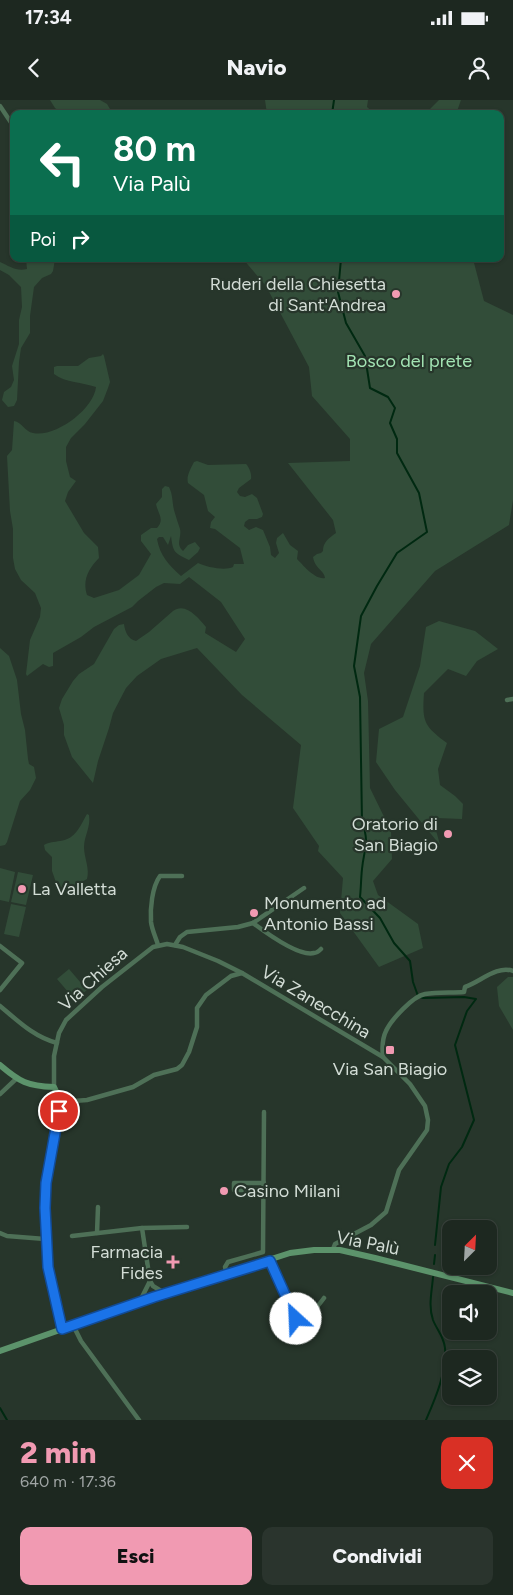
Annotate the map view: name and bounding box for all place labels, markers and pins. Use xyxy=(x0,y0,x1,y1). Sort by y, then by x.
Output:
place label: Ruderi della Chiesetta di Sant'Andrea xyxy=(210,273,386,316)
marker: Ruderi della Chiesetta di Sant'Andrea xyxy=(390,288,402,300)
place label: Oratorio di San Biagio xyxy=(352,813,438,856)
marker: Oratorio di San Biagio xyxy=(442,828,454,840)
place label: La Valletta xyxy=(32,878,116,900)
marker: La Valletta xyxy=(16,883,28,895)
place label: Monumento ad Antonio Bassi xyxy=(264,892,386,935)
marker: Monumento ad Antonio Bassi xyxy=(248,907,260,919)
marker: Via San Biagio xyxy=(384,1044,396,1056)
place label: Via San Biagio xyxy=(333,1058,447,1080)
pin xyxy=(38,1090,80,1132)
place label: Casino Milani xyxy=(234,1180,340,1202)
marker: Casino Milani xyxy=(218,1185,230,1197)
place label: Farmacia Fides xyxy=(90,1241,163,1284)
marker: Farmacia Fides xyxy=(167,1256,179,1268)

